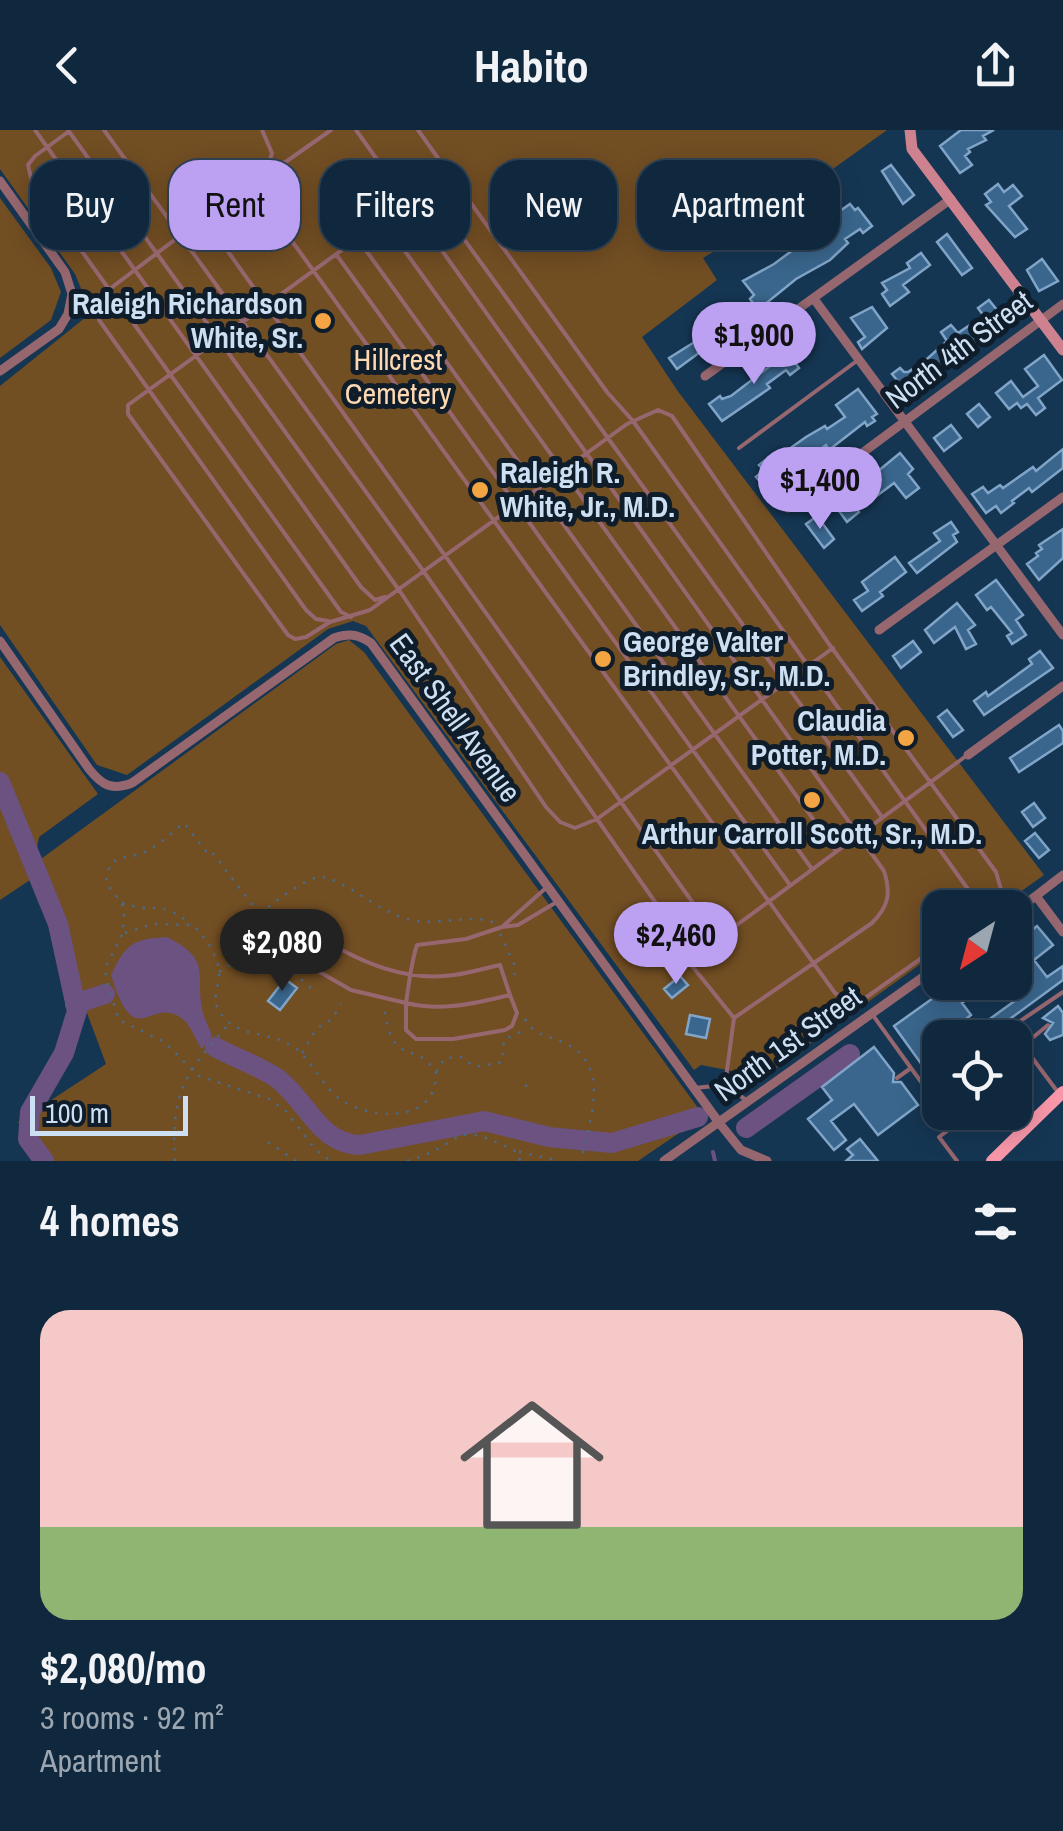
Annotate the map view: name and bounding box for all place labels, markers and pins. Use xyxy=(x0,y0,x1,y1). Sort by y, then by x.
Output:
place label: Raleigh Richardson White, Sr. xyxy=(72,283,303,357)
pin: $1,900 xyxy=(673,302,835,387)
marker: Raleigh Richardson White, Sr. xyxy=(312,310,334,332)
pin: $1,400 xyxy=(739,447,901,532)
place label: Raleigh R. White, Jr., M.D. xyxy=(500,452,675,526)
marker: Raleigh R. White, Jr., M.D. xyxy=(469,479,491,501)
place label: George Valter Brindley, Sr., M.D. xyxy=(623,621,830,695)
marker: George Valter Brindley, Sr., M.D. xyxy=(592,648,614,670)
place label: Claudia Potter, M.D. xyxy=(751,700,886,774)
marker: Claudia Potter, M.D. xyxy=(895,727,917,749)
marker: Arthur Carroll Scott, Sr., M.D. xyxy=(801,789,823,811)
place label: Arthur Carroll Scott, Sr., M.D. xyxy=(642,813,982,853)
pin: $2,460 xyxy=(595,902,757,987)
pin: $2,080 xyxy=(201,909,363,994)

